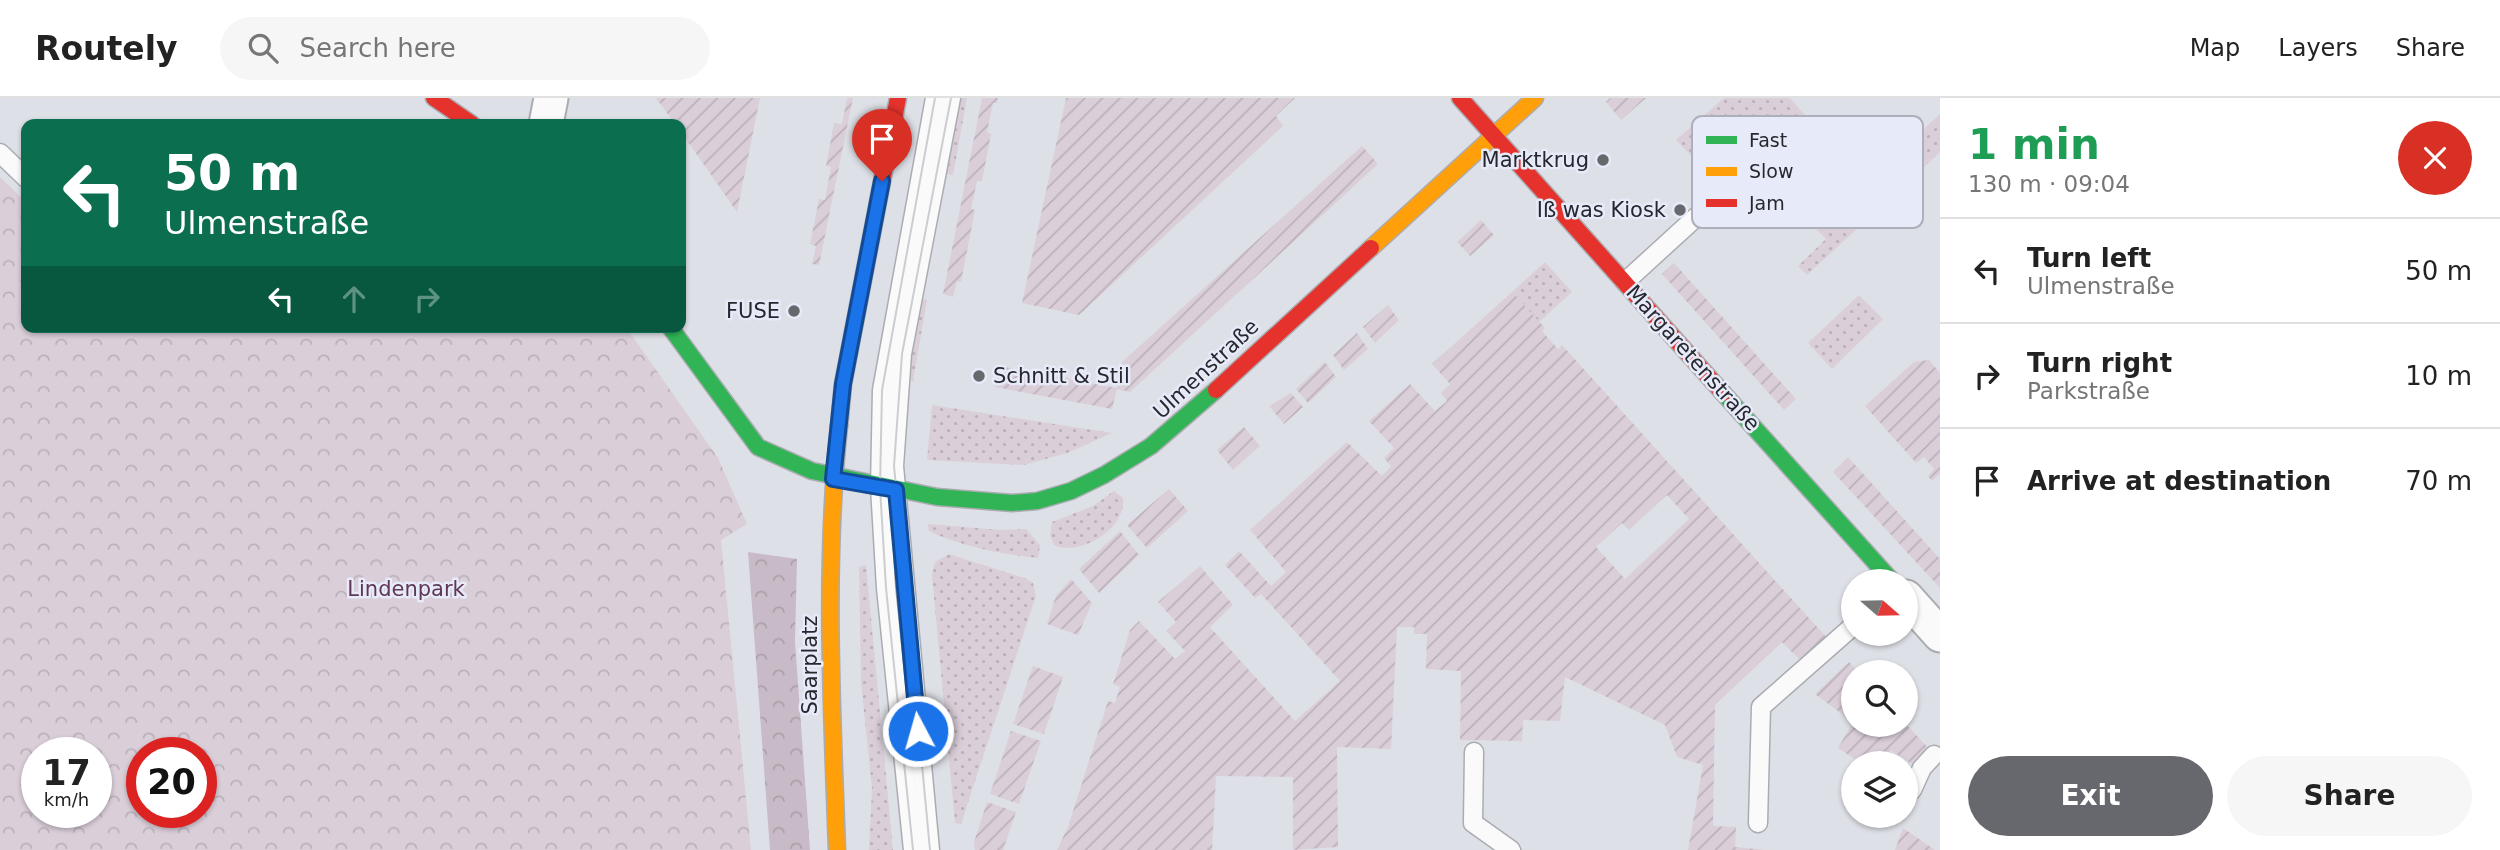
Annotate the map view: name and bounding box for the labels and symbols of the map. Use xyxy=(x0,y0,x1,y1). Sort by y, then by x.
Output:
pin xyxy=(852,109,912,181)
legend xyxy=(1692,116,1923,228)
text: Fast xyxy=(1749,129,1787,151)
place label: Marktkrug xyxy=(1482,148,1589,172)
marker: Marktkrug xyxy=(1595,152,1611,168)
text: Slow xyxy=(1749,160,1794,182)
text: Jam xyxy=(1748,192,1785,214)
place label: Iß was Kiosk xyxy=(1537,198,1667,222)
marker: Iß was Kiosk xyxy=(1672,202,1688,218)
street label: Margaretenstraße xyxy=(1621,280,1765,436)
place label: FUSE xyxy=(726,299,780,323)
marker: FUSE xyxy=(786,303,802,319)
street label: Ulmenstraße xyxy=(1149,314,1263,424)
place label: Schnitt & Stil xyxy=(993,364,1130,388)
marker: Schnitt & Stil xyxy=(971,368,987,384)
north arrow xyxy=(1841,569,1918,646)
park label: Lindenpark xyxy=(347,577,466,601)
street label: Saarplatz xyxy=(798,616,822,715)
position arrow xyxy=(881,694,955,768)
speed limit sign: 20 xyxy=(126,737,217,828)

